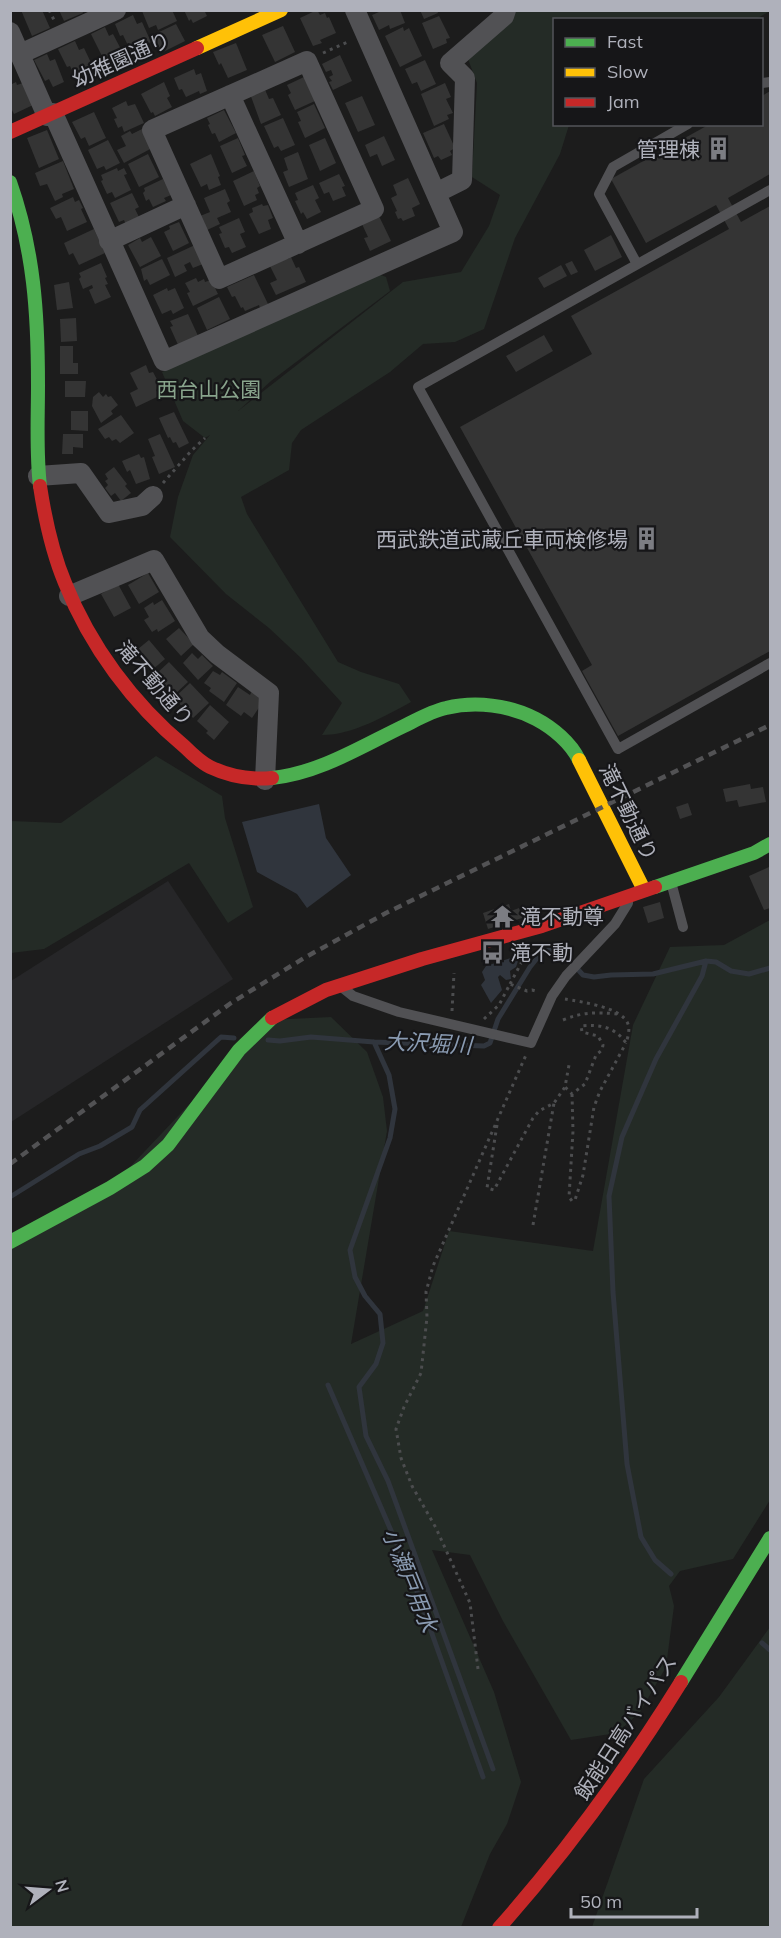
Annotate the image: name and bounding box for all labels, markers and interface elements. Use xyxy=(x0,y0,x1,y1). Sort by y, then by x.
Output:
legend xyxy=(553,18,763,126)
street label: 幼稚園通り xyxy=(68,26,174,92)
text: Fast xyxy=(607,30,643,53)
text: Slow xyxy=(607,60,649,83)
text: Jam xyxy=(607,90,640,113)
place label: 管理棟 xyxy=(637,136,700,162)
building icon: 管理棟 xyxy=(705,136,731,162)
park label: 西台山公園 xyxy=(157,376,262,402)
place label: 西武鉄道武蔵丘車両検修場 xyxy=(376,526,628,552)
building icon: 西武鉄道武蔵丘車両検修場 xyxy=(633,526,659,552)
street label: 滝不動通り xyxy=(111,635,199,731)
street label: 滝不動通り xyxy=(594,759,664,865)
temple icon: 滝不動尊 xyxy=(489,903,515,929)
place label: 滝不動尊 xyxy=(520,903,604,929)
bus stop icon: 滝不動 xyxy=(479,939,505,965)
place label: 滝不動 xyxy=(510,939,573,965)
water label: 大沢堀川 xyxy=(383,1027,475,1059)
water label: 小瀬戸用水 xyxy=(376,1524,444,1638)
street label: 飯能日高バイパス xyxy=(568,1650,682,1804)
north arrow xyxy=(18,1860,78,1920)
text: N xyxy=(51,1877,74,1894)
scale bar xyxy=(571,1881,697,1919)
text: 50 m xyxy=(580,1890,622,1913)

